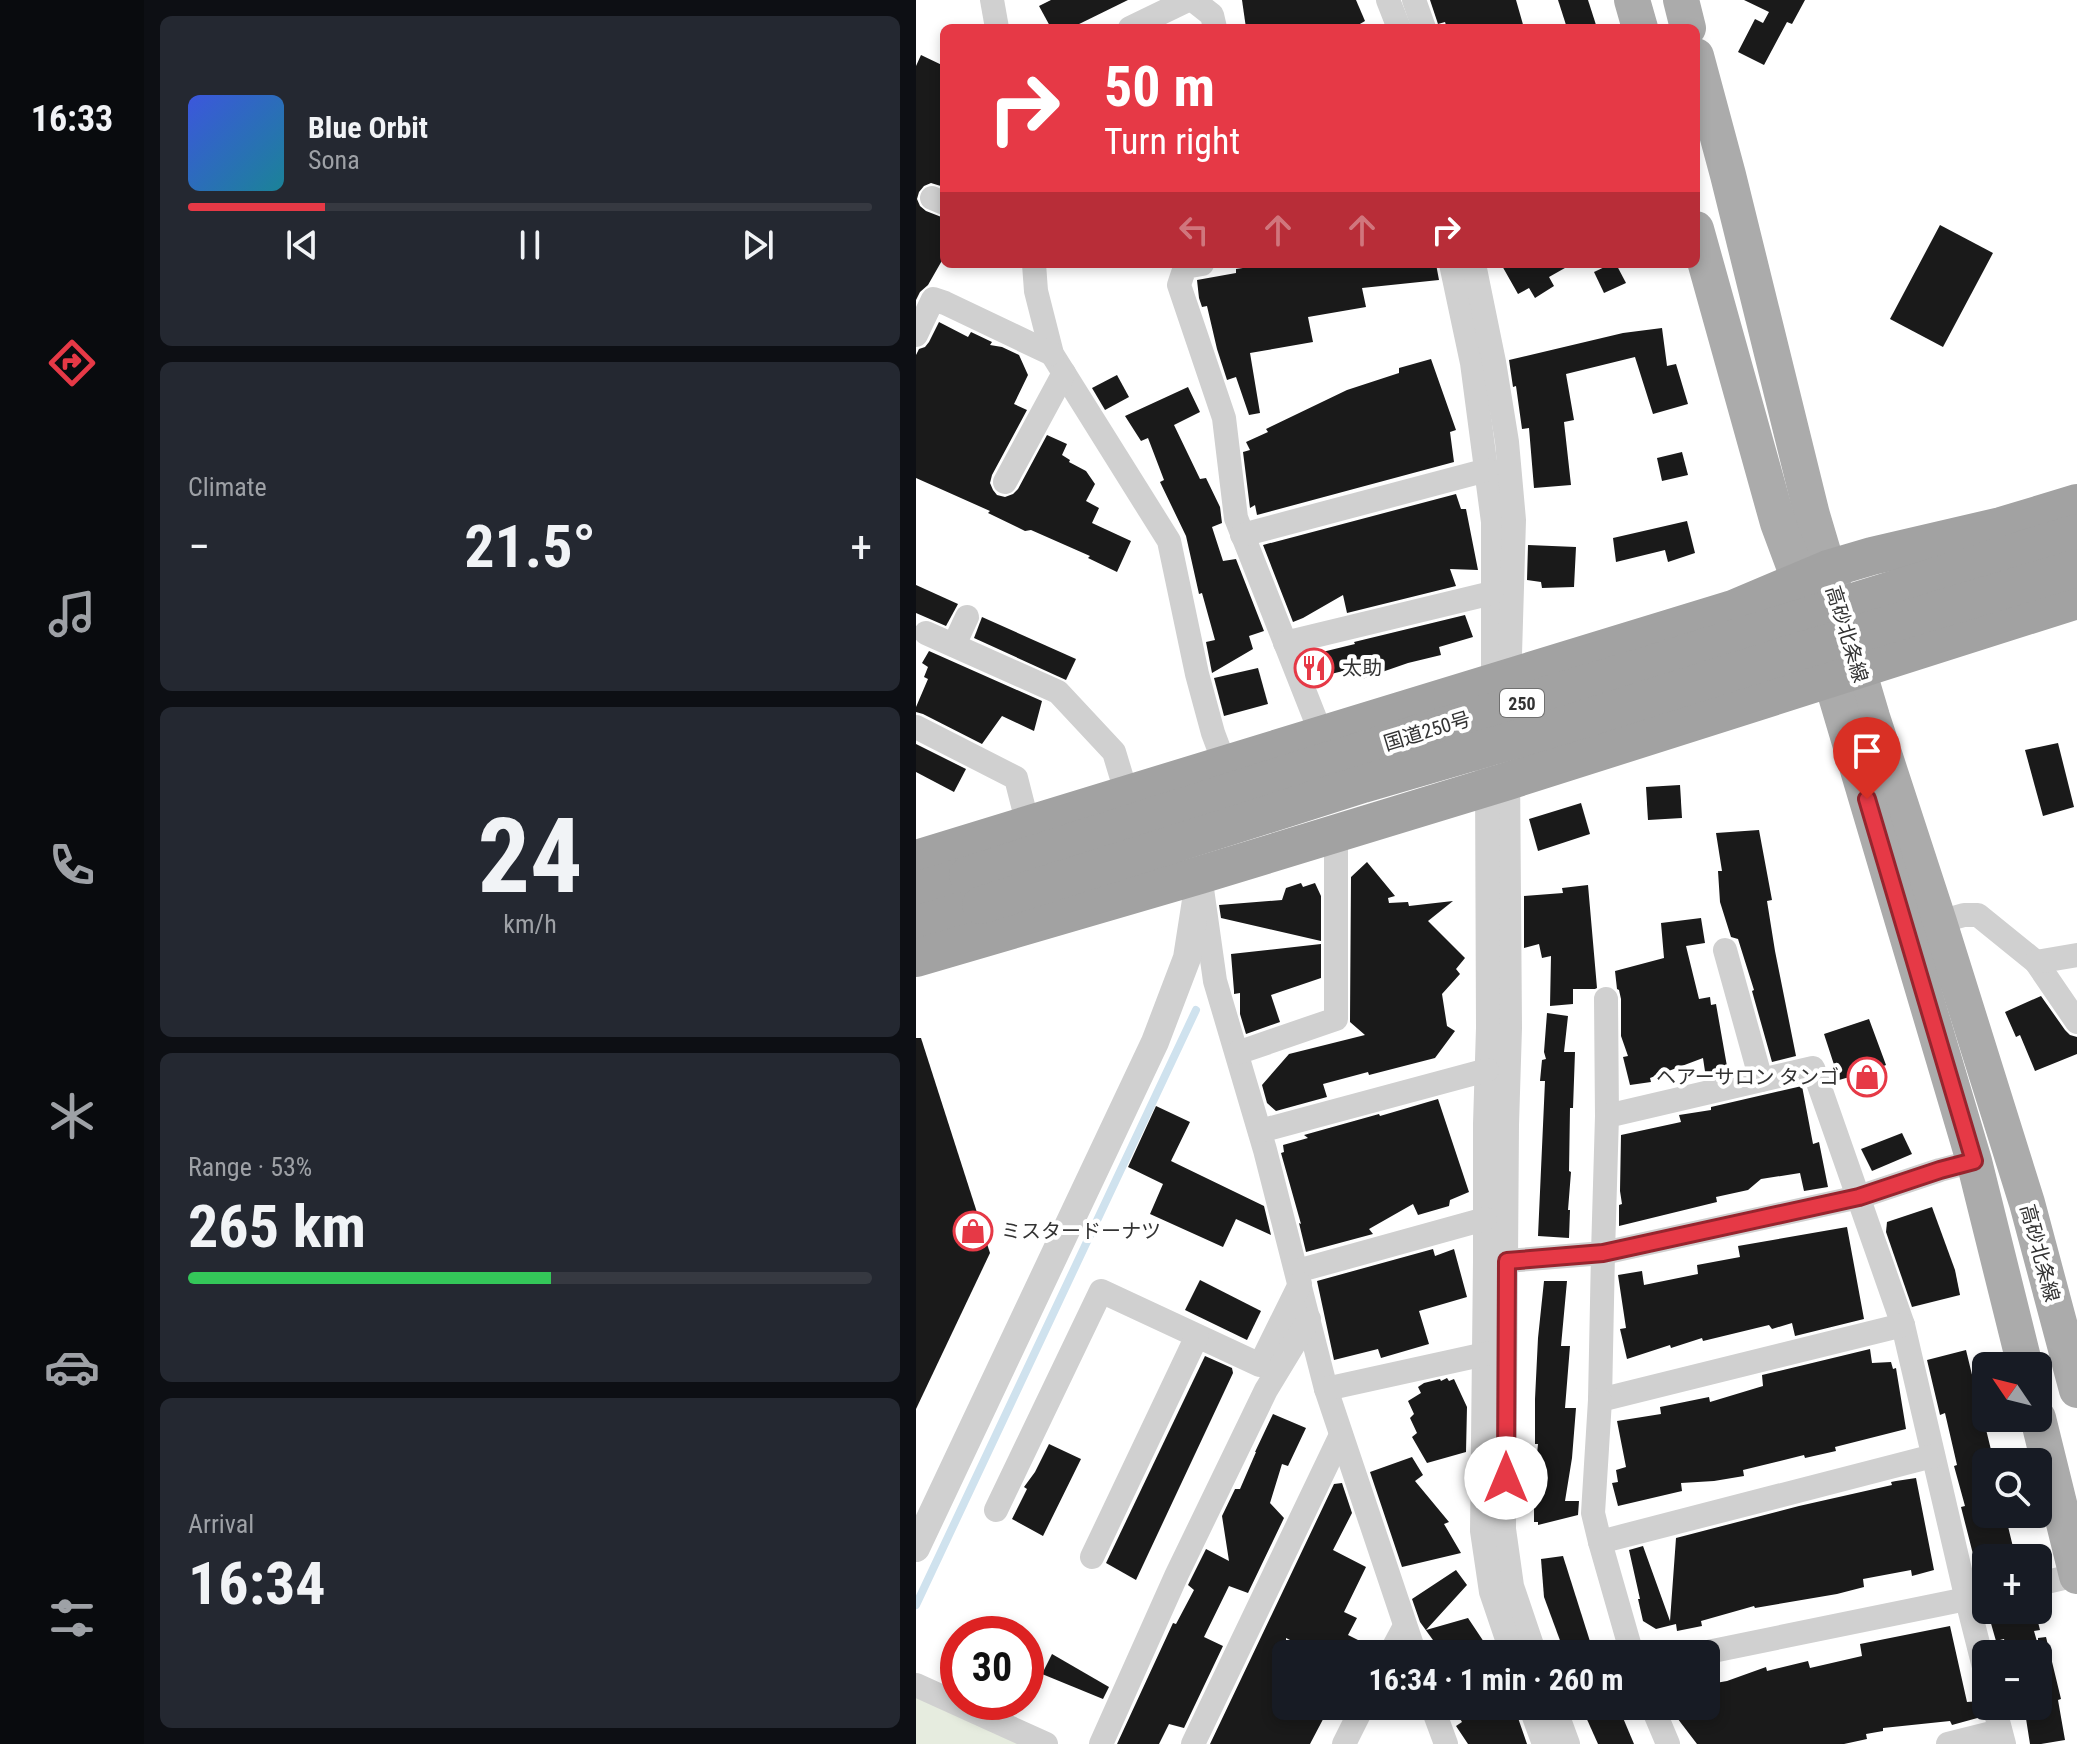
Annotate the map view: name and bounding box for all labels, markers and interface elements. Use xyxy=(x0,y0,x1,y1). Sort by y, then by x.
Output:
text: 50 m xyxy=(1104,54,1215,120)
icon: right xyxy=(972,56,1076,160)
text: 16:33 xyxy=(31,98,113,140)
text: Blue Orbit xyxy=(308,110,428,145)
text: Turn right xyxy=(1104,121,1240,163)
text: Sona xyxy=(308,145,360,175)
icon: left xyxy=(1172,208,1216,252)
icon: ahead xyxy=(1256,208,1300,252)
icon: ahead xyxy=(1340,208,1384,252)
icon: right xyxy=(1424,208,1468,252)
icon: previous xyxy=(280,223,324,267)
icon: pause xyxy=(508,223,552,267)
icon: next xyxy=(736,223,780,267)
icon: directions xyxy=(44,335,100,391)
text: Climate xyxy=(188,472,267,502)
text: 21.5° xyxy=(464,511,596,582)
text: − xyxy=(188,521,210,573)
text: + xyxy=(850,521,872,573)
street label: 高砂北条線 xyxy=(1821,583,1873,685)
icon: music xyxy=(44,586,100,642)
restaurant icon: 太助 xyxy=(1293,647,1335,689)
place label: 太助 xyxy=(1342,656,1382,680)
road number: 250 xyxy=(1500,689,1544,717)
street label: 国道250号 xyxy=(1381,706,1473,756)
pin xyxy=(1833,717,1901,799)
icon: arrive xyxy=(1845,729,1889,773)
text: 24 xyxy=(477,796,583,917)
icon: phone xyxy=(44,837,100,893)
text: km/h xyxy=(503,909,557,939)
shop icon: ヘアーサロン タンゴ xyxy=(1846,1056,1888,1098)
place label: ヘアーサロン タンゴ xyxy=(1656,1065,1839,1089)
icon: climate xyxy=(44,1088,100,1144)
text: Range · 53% xyxy=(188,1152,312,1182)
text: 265 km xyxy=(188,1191,366,1262)
street label: 高砂北条線 xyxy=(2015,1202,2065,1304)
shop icon: ミスタードーナツ xyxy=(952,1210,994,1252)
place label: ミスタードーナツ xyxy=(1001,1219,1161,1243)
icon: car xyxy=(44,1339,100,1395)
north arrow xyxy=(1972,1352,2052,1432)
map controls xyxy=(1972,1352,2052,1720)
position arrow xyxy=(1464,1436,1548,1520)
button: search xyxy=(1972,1448,2052,1528)
text: Arrival xyxy=(188,1509,254,1539)
button: + xyxy=(1972,1544,2052,1624)
text: 16:34 xyxy=(188,1548,326,1619)
icon: filters xyxy=(44,1590,100,1646)
speed limit sign: 30 xyxy=(940,1616,1044,1720)
button: − xyxy=(1972,1640,2052,1720)
text: 16:34 · 1 min · 260 m xyxy=(1369,1662,1623,1697)

